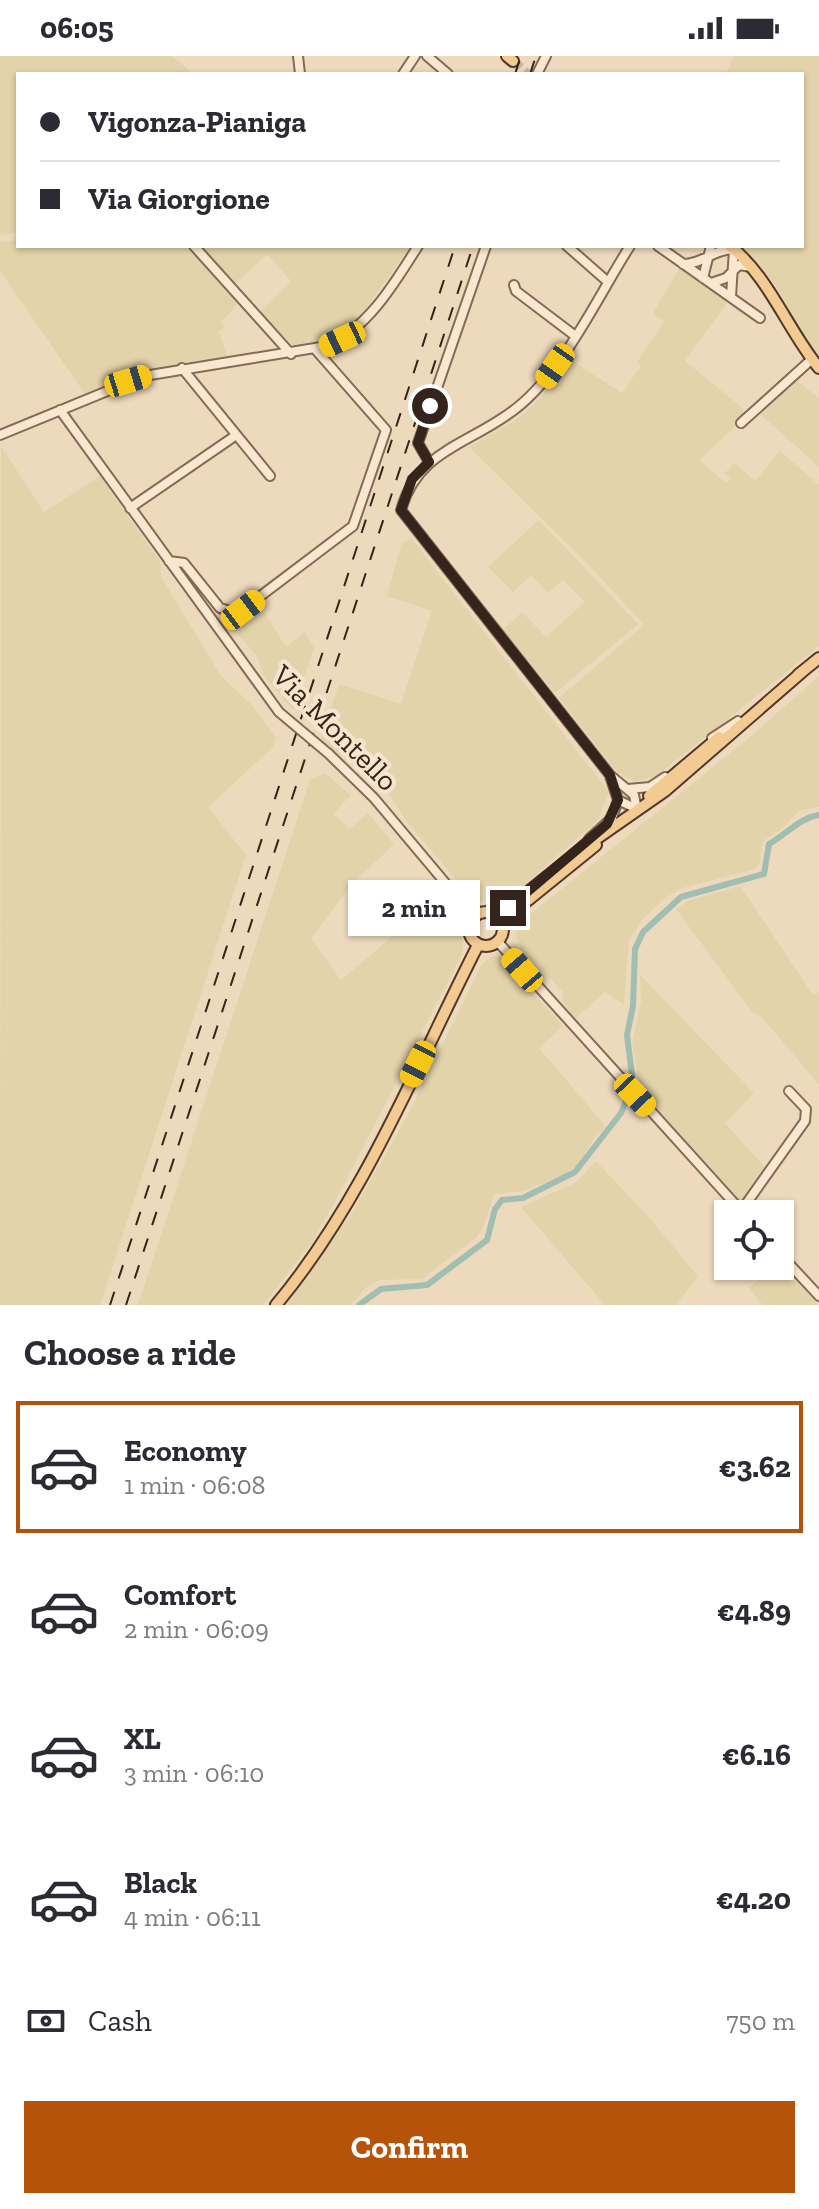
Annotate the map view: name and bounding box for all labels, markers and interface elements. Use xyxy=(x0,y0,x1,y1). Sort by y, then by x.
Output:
text: 06:05 xyxy=(40,10,114,46)
text: Vigonza-Pianiga xyxy=(88,104,307,140)
text: Via Giorgione xyxy=(88,181,270,217)
car xyxy=(315,318,369,360)
car xyxy=(531,339,579,393)
car xyxy=(102,363,154,399)
route start xyxy=(412,388,448,424)
car xyxy=(217,586,269,634)
street label: Via Montello xyxy=(264,657,406,799)
callout: 2 min xyxy=(348,880,480,936)
route end xyxy=(490,890,526,926)
text: 2 min xyxy=(382,892,446,924)
car xyxy=(497,944,547,996)
car xyxy=(396,1037,440,1091)
car xyxy=(610,1069,660,1121)
map controls xyxy=(714,1200,794,1280)
button: locate xyxy=(714,1200,794,1280)
text: Choose a ride xyxy=(24,1331,236,1374)
icon: car xyxy=(28,1431,100,1503)
text: Economy xyxy=(124,1433,247,1469)
text: €3.62 xyxy=(719,1449,791,1485)
text: 1 min · 06:08 xyxy=(124,1469,266,1501)
icon: car xyxy=(28,1575,100,1647)
text: Comfort xyxy=(124,1577,236,1613)
text: €4.89 xyxy=(717,1593,791,1629)
text: 2 min · 06:09 xyxy=(124,1613,269,1645)
icon: car xyxy=(28,1719,100,1791)
text: XL xyxy=(124,1721,161,1757)
text: €6.16 xyxy=(722,1737,791,1773)
text: 3 min · 06:10 xyxy=(124,1757,264,1789)
icon: car xyxy=(28,1863,100,1935)
text: Black xyxy=(124,1865,197,1901)
text: €4.20 xyxy=(716,1881,791,1917)
text: 4 min · 06:11 xyxy=(124,1901,261,1933)
icon: cash xyxy=(24,1999,68,2043)
text: Cash xyxy=(88,2003,152,2039)
text: 750 m xyxy=(726,2005,795,2037)
button: Confirm xyxy=(24,2101,795,2193)

